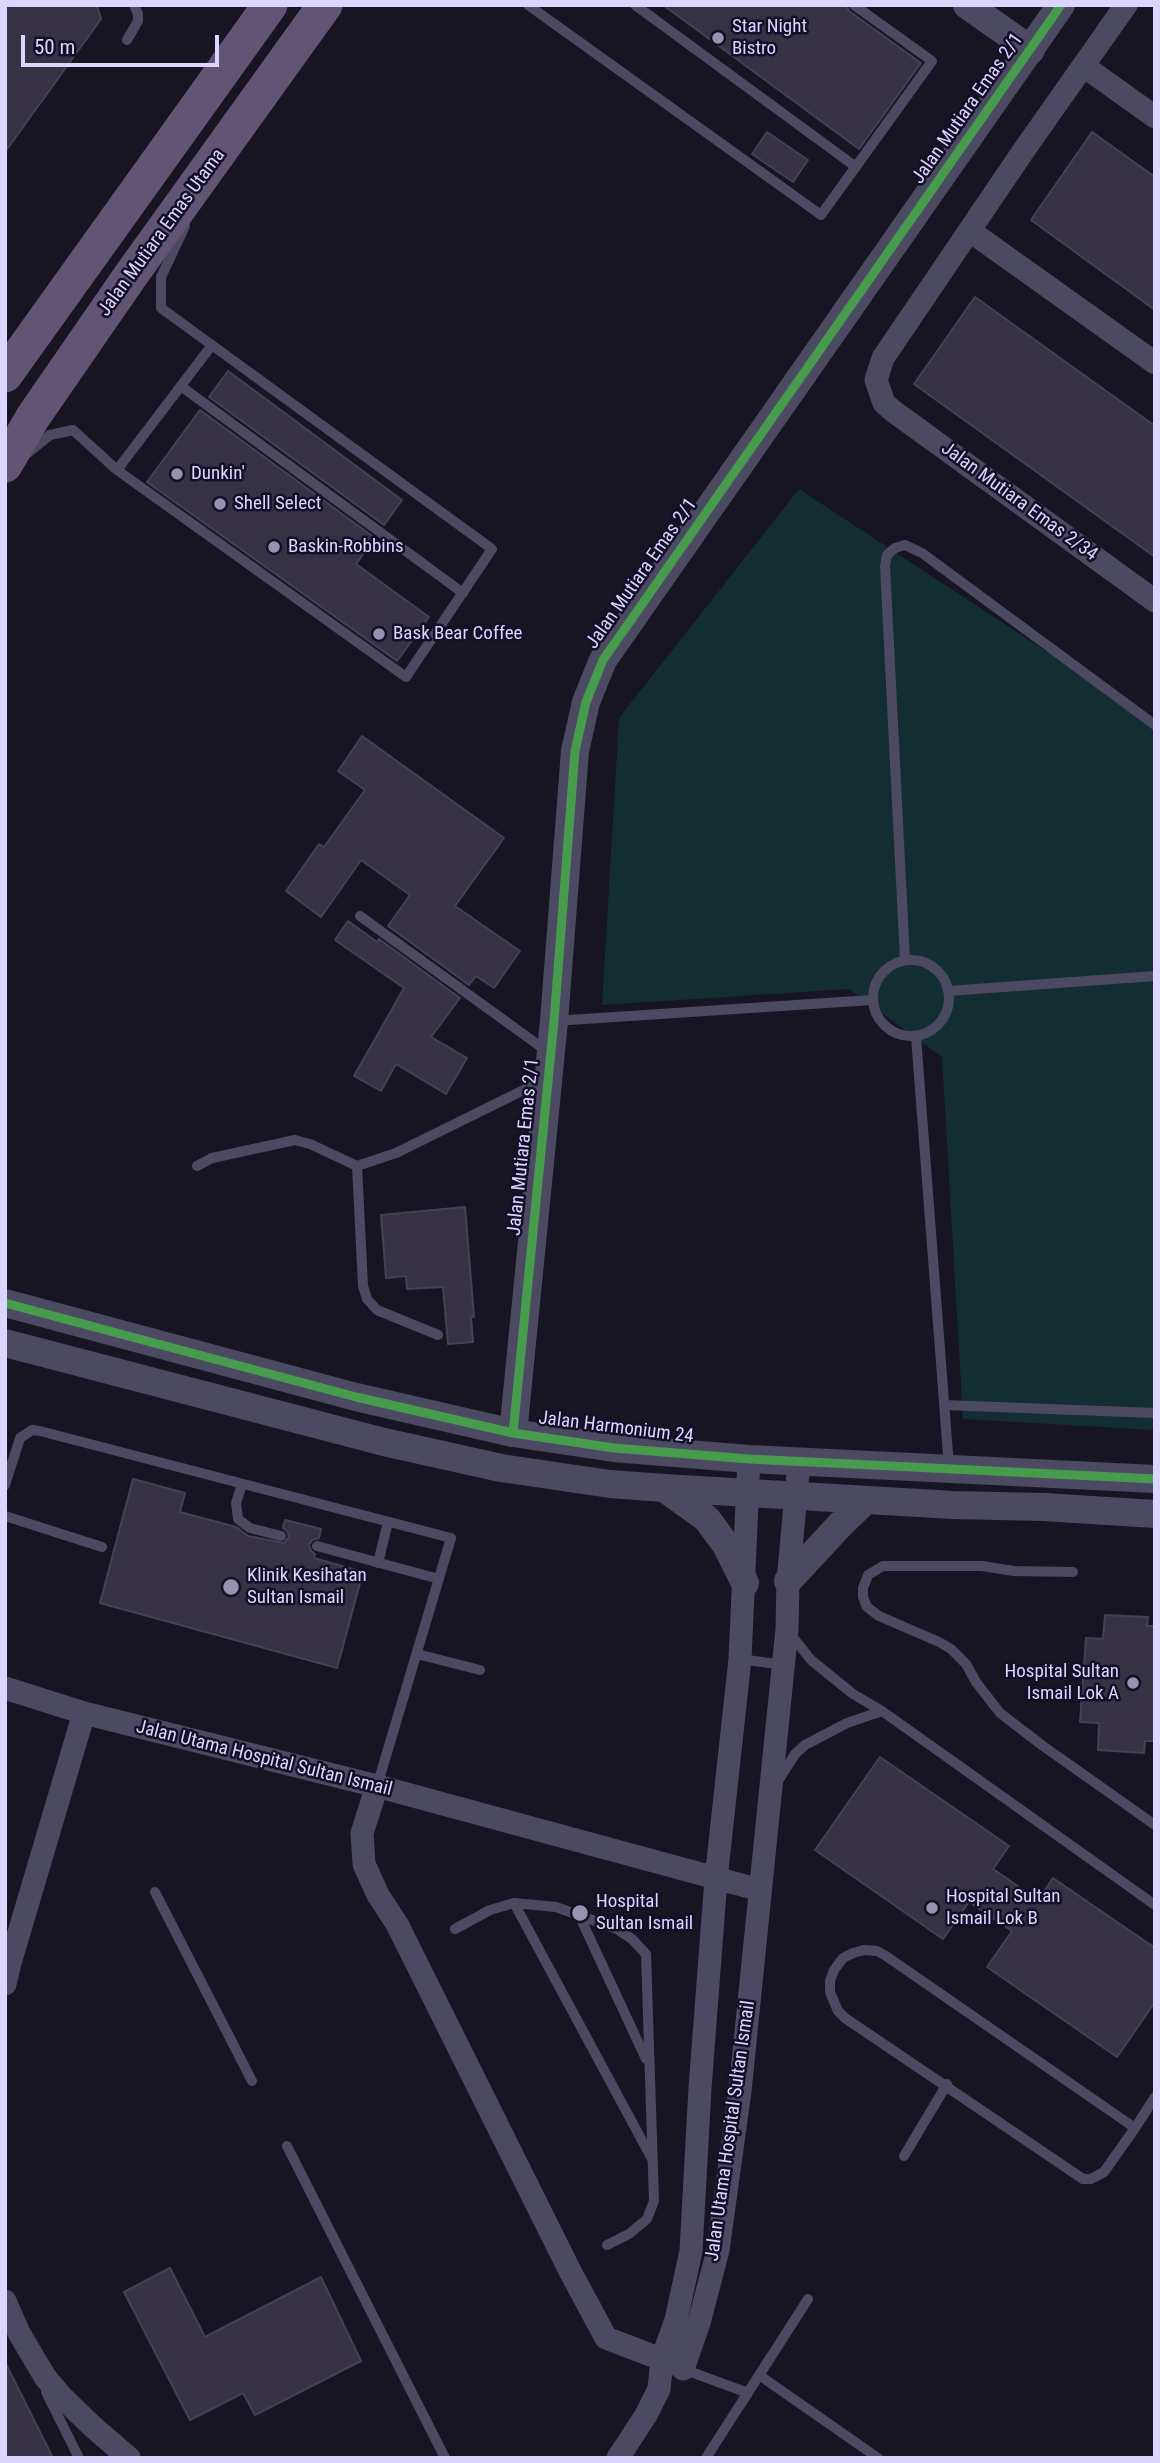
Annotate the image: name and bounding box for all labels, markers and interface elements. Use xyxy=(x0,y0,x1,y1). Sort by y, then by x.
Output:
place label: Star Night Bistro xyxy=(732,16,807,60)
scale bar xyxy=(24,21,222,65)
street label: Jalan Mutiara Emas 2/1 xyxy=(907,29,1029,189)
marker: Star Night Bistro xyxy=(710,30,726,46)
text: 50 m xyxy=(34,35,75,59)
street label: Jalan Mutiara Emas Utama xyxy=(94,145,230,321)
street label: Jalan Mutiara Emas 2/34 xyxy=(936,438,1102,566)
place label: Dunkin' xyxy=(191,463,245,485)
marker: Dunkin' xyxy=(169,466,185,482)
place label: Shell Select xyxy=(234,493,321,515)
street label: Jalan Mutiara Emas 2/1 xyxy=(581,494,703,654)
marker: Shell Select xyxy=(212,496,228,512)
place label: Baskin-Robbins xyxy=(288,536,404,558)
marker: Baskin-Robbins xyxy=(266,539,282,555)
place label: Bask Bear Coffee xyxy=(393,623,523,645)
marker: Bask Bear Coffee xyxy=(371,626,387,642)
street label: Jalan Mutiara Emas 2/1 xyxy=(503,1057,545,1237)
street label: Jalan Harmonium 24 xyxy=(537,1407,695,1449)
place label: Klinik Kesihatan Sultan Ismail xyxy=(247,1565,367,1609)
marker: Klinik Kesihatan Sultan Ismail xyxy=(221,1577,241,1597)
place label: Hospital Sultan Ismail Lok A xyxy=(1005,1661,1119,1705)
marker: Hospital Sultan Ismail Lok A xyxy=(1125,1675,1141,1691)
street label: Jalan Utama Hospital Sultan Ismail xyxy=(134,1716,394,1802)
place label: Hospital Sultan Ismail Lok B xyxy=(946,1886,1060,1930)
place label: Hospital Sultan Ismail xyxy=(596,1891,693,1935)
marker: Hospital Sultan Ismail Lok B xyxy=(924,1900,940,1916)
marker: Hospital Sultan Ismail xyxy=(570,1903,590,1923)
street label: Jalan Utama Hospital Sultan Ismail xyxy=(701,1999,761,2263)

